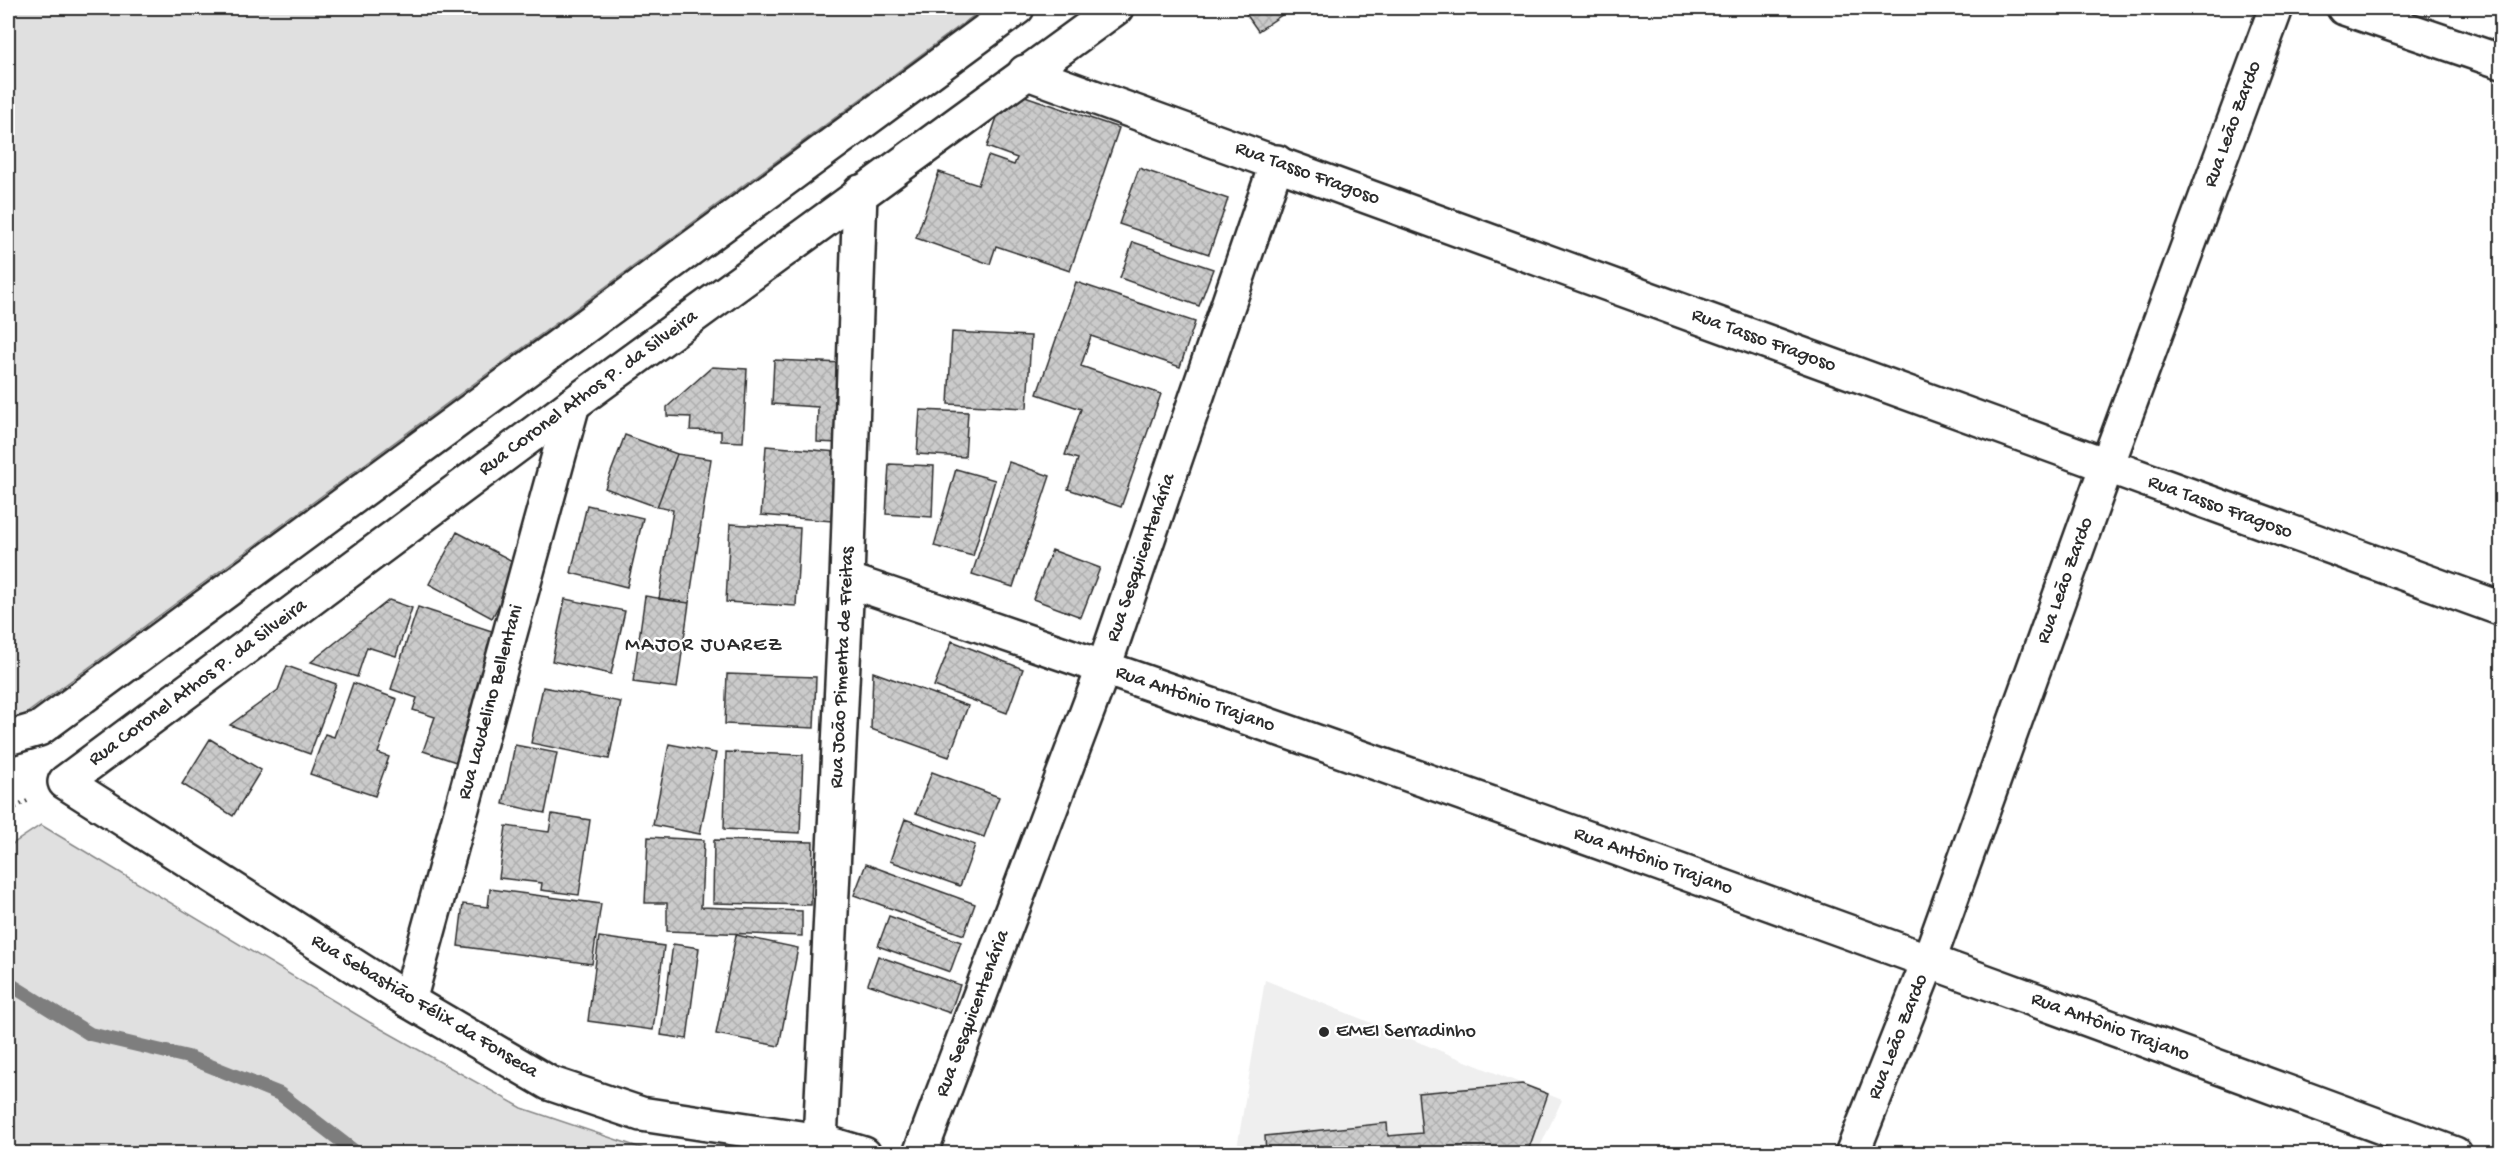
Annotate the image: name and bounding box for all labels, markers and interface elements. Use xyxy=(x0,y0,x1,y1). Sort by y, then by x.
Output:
street label: Rua Leão Zardo xyxy=(2199,58,2267,191)
street label: Rua Tasso Fragoso xyxy=(1232,137,1383,211)
street label: Rua Tasso Fragoso xyxy=(1688,304,1839,378)
street label: Rua Coronel Athos P. da Silveira xyxy=(474,305,703,481)
street label: Rua Sesquicentenária xyxy=(1102,470,1181,645)
street label: Rua Tasso Fragoso xyxy=(2145,471,2296,544)
street label: Rua Leão Zardo xyxy=(2032,514,2099,647)
street label: Rua João Pimenta de Freitas xyxy=(825,546,860,789)
street label: Rua Coronel Athos P. da Silveira xyxy=(85,594,312,772)
street label: Rua Laudelino Bellentani xyxy=(453,602,529,802)
district label: MAJOR JUAREZ xyxy=(625,634,783,659)
street label: Rua Antônio Trajano xyxy=(1112,661,1278,738)
street label: Rua Antônio Trajano xyxy=(1571,822,1736,901)
street label: Rua Sesquicentenária xyxy=(931,926,1015,1100)
street label: Rua Sebastião Félix da Fonseca xyxy=(306,930,542,1084)
street label: Rua Leão Zardo xyxy=(1863,971,1934,1103)
street label: Rua Antônio Trajano xyxy=(2028,988,2193,1067)
place label: EMEI Serradinho xyxy=(1336,1021,1476,1044)
marker: EMEI Serradinho xyxy=(1317,1025,1331,1039)

